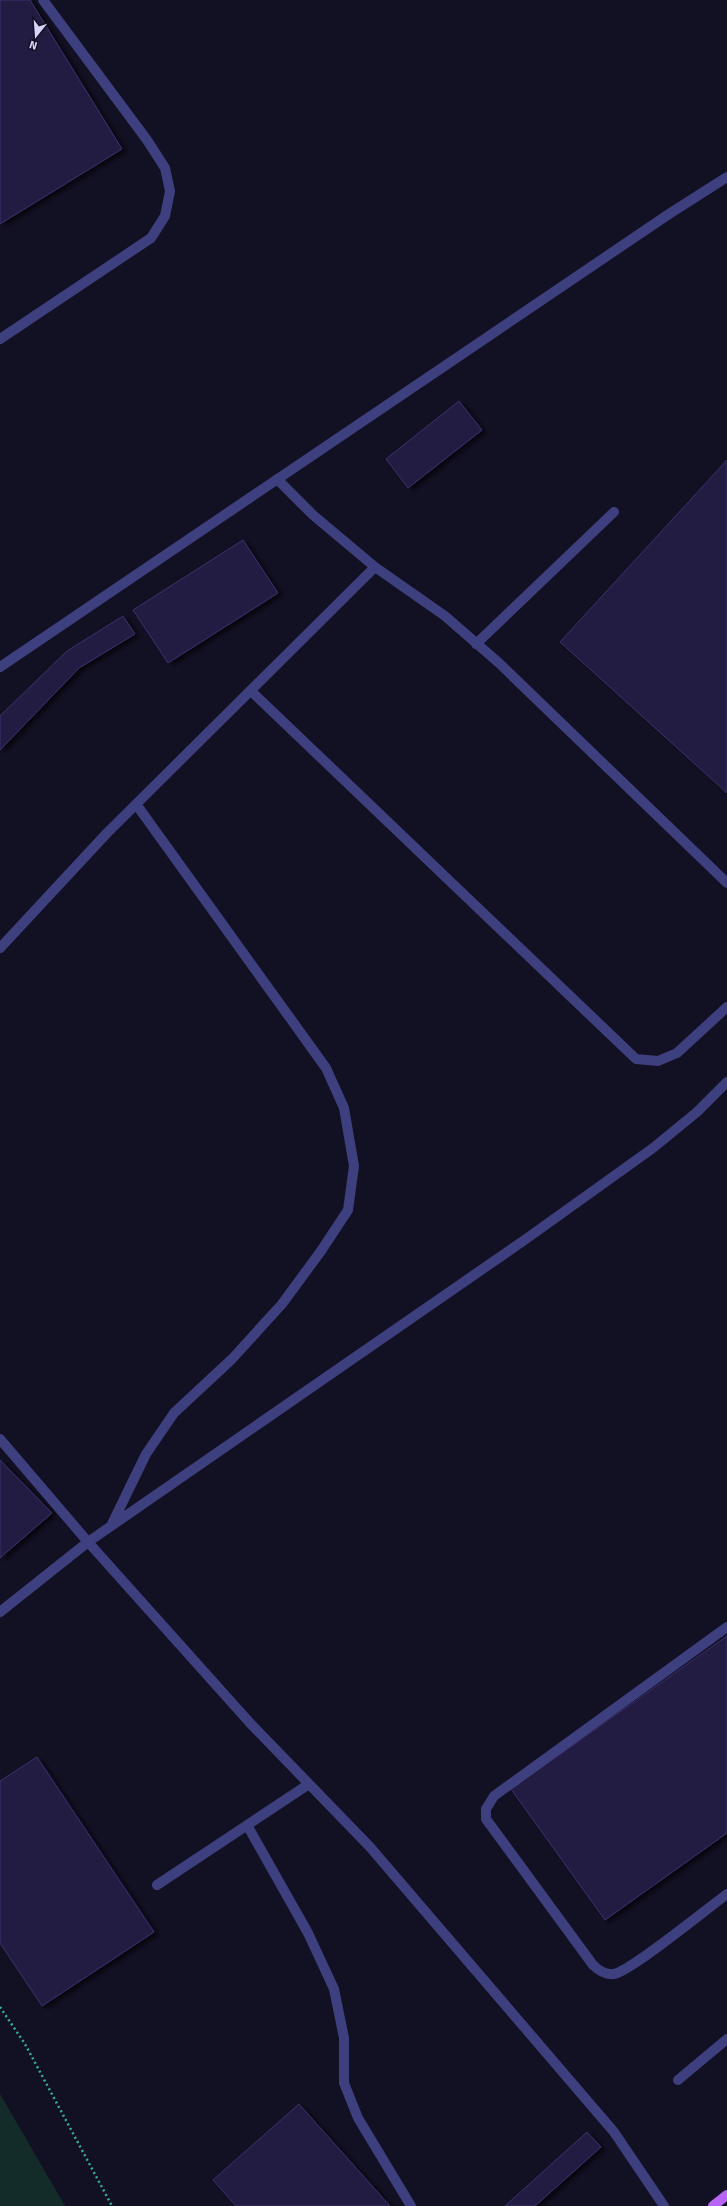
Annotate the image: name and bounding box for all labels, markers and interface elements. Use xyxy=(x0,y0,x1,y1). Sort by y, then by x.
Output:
north arrow xyxy=(16,16,56,56)
text: N xyxy=(28,38,39,52)

